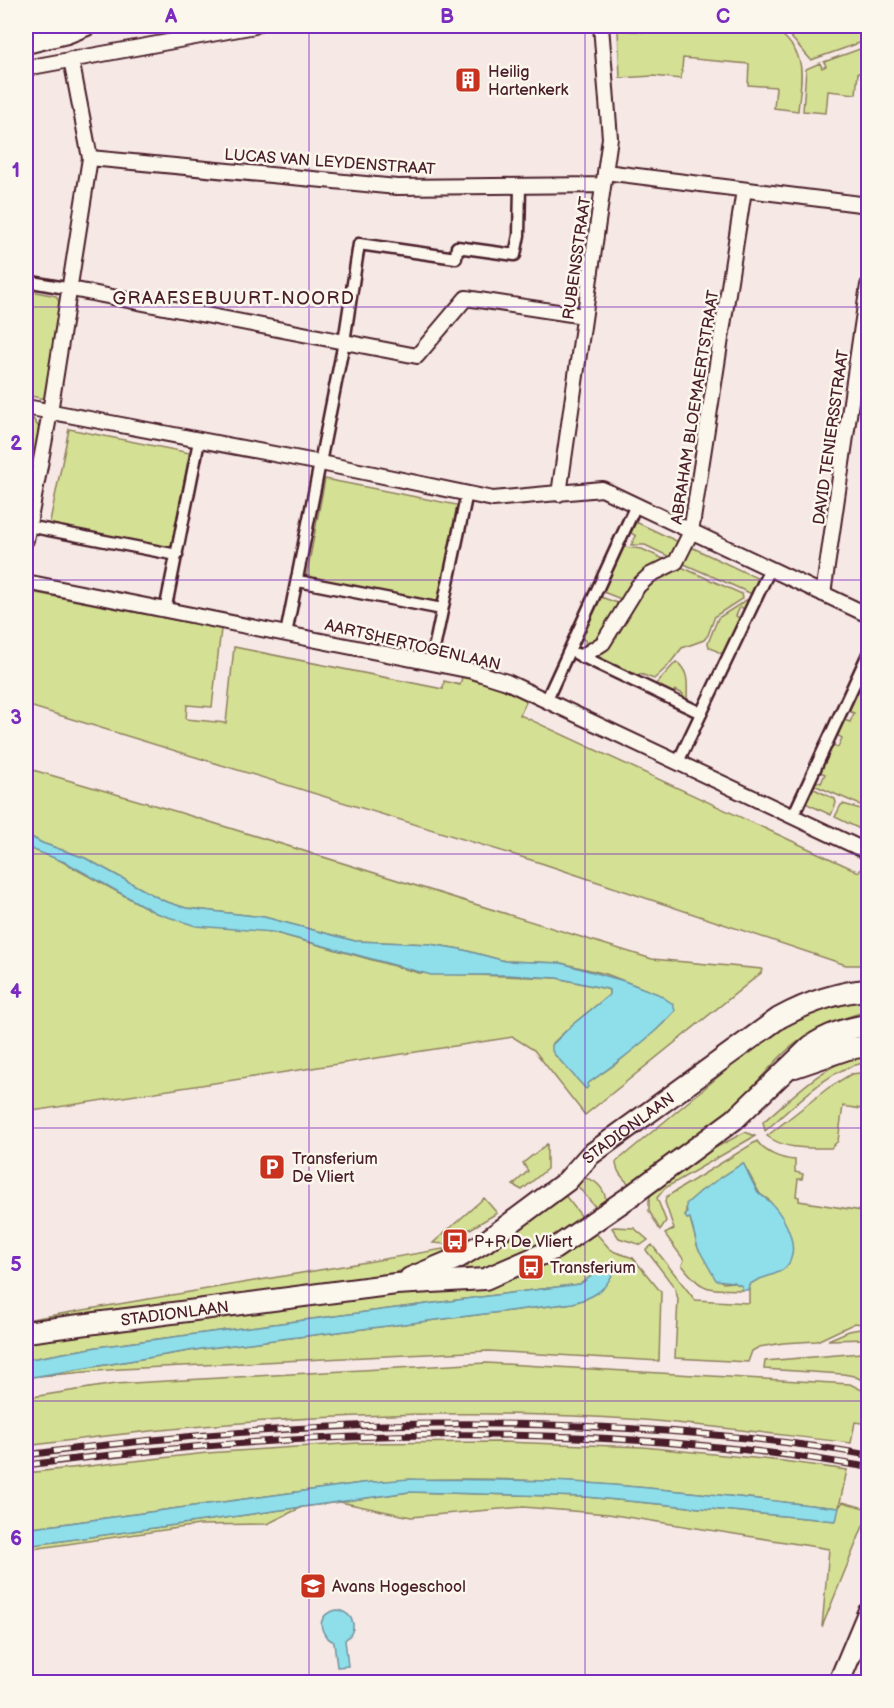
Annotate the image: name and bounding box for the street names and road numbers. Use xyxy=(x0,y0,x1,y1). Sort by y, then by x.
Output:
street label: LUCAS VAN LEYDENSTRAAT xyxy=(224,146,436,179)
street label: RUBENSSTRAAT xyxy=(559,195,596,321)
street label: ABRAHAM BLOEMAERTSTRAAT xyxy=(668,288,723,526)
street label: DAVID TENIERSSTRAAT xyxy=(810,348,853,526)
street label: AARTSHERTOGENLAAN xyxy=(323,616,502,675)
street label: STADIONLAAN xyxy=(579,1089,678,1168)
street label: STADIONLAAN xyxy=(120,1298,230,1331)

